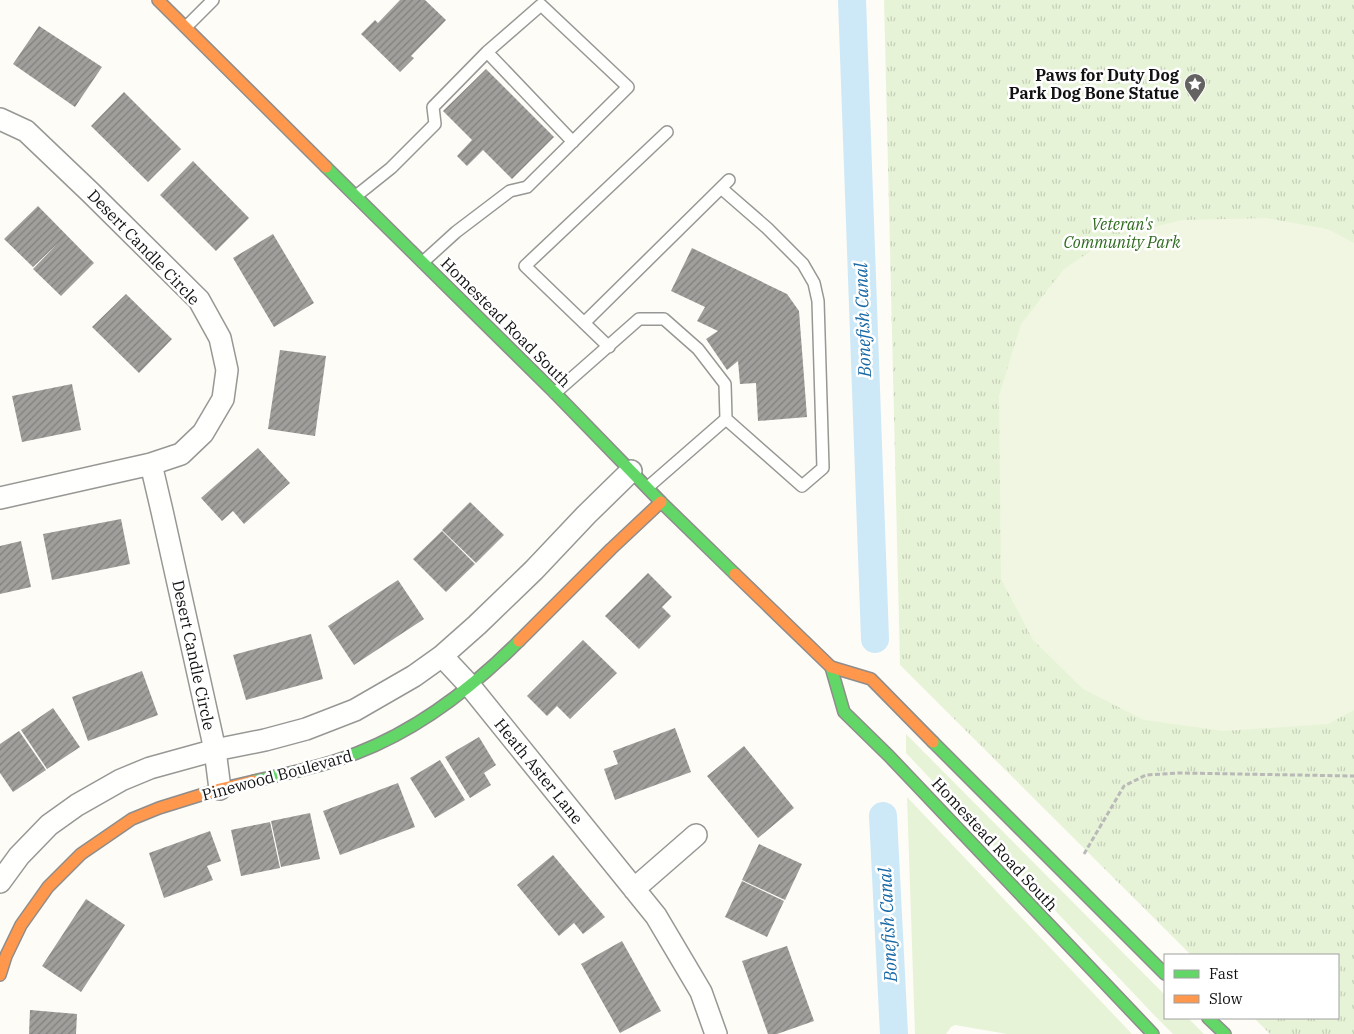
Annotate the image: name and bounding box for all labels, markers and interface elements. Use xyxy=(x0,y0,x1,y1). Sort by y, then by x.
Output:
place label: Paws for Duty Dog Park Dog Bone Statue xyxy=(1009,65,1180,103)
place icon: Paws for Duty Dog Park Dog Bone Statue xyxy=(1183,72,1207,103)
street label: Desert Candle Circle xyxy=(84,185,204,309)
park label: Veteran's Community Park xyxy=(1064,214,1181,252)
street label: Homestead Road South xyxy=(437,253,575,391)
water label: Bonefish Canal xyxy=(849,262,876,379)
street label: Desert Candle Circle xyxy=(168,578,220,732)
street label: Heath Aster Lane xyxy=(490,714,588,828)
street label: Pinewood Boulevard xyxy=(200,745,355,805)
street label: Homestead Road South xyxy=(928,773,1062,915)
water label: Bonefish Canal xyxy=(873,866,902,984)
legend xyxy=(1164,954,1339,1019)
text: Fast xyxy=(1209,964,1239,983)
text: Slow xyxy=(1209,989,1243,1008)

